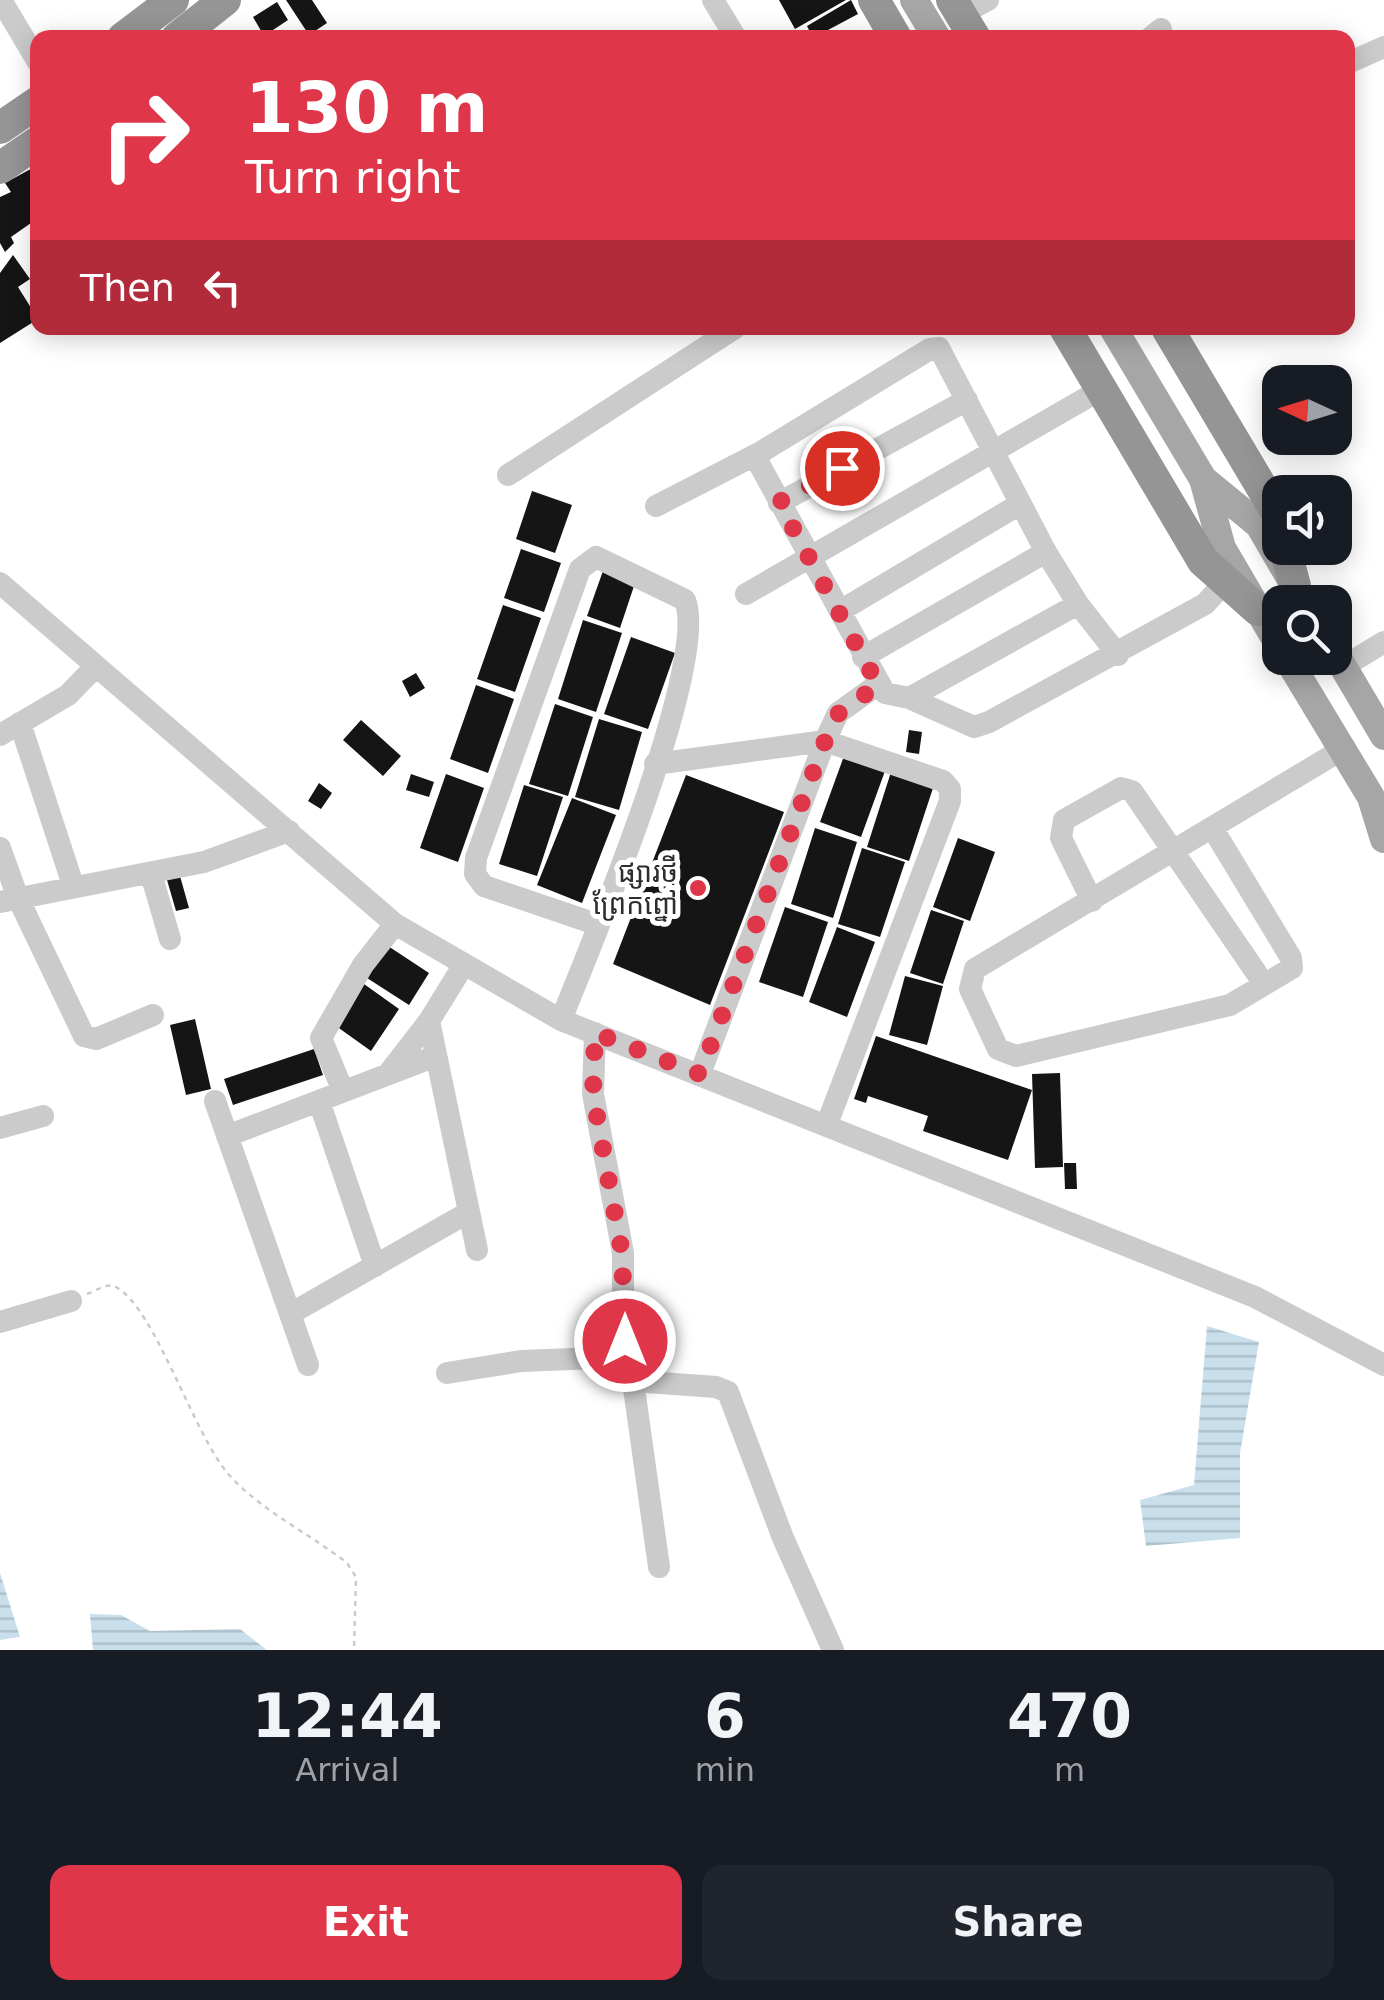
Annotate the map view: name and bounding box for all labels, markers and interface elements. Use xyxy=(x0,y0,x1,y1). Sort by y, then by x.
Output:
text: 130 m xyxy=(245,67,488,149)
icon: right xyxy=(80,70,210,200)
text: Turn right xyxy=(245,151,460,204)
icon: left xyxy=(195,260,250,315)
text: Then xyxy=(80,266,175,310)
north arrow xyxy=(1262,365,1352,455)
map controls xyxy=(1262,365,1352,675)
pin xyxy=(800,426,885,511)
icon: arrive xyxy=(815,441,870,496)
button: sound xyxy=(1262,475,1352,565)
button: search xyxy=(1262,585,1352,675)
place label: ផ្សារថ្មី ព្រែកព្នៅ xyxy=(592,854,678,922)
marker: ផ្សារថ្មី ព្រែកព្នៅ xyxy=(687,877,709,899)
position arrow xyxy=(573,1289,677,1393)
text: 12:44 xyxy=(252,1681,443,1751)
text: 6 xyxy=(704,1681,746,1751)
text: 470 xyxy=(1007,1681,1132,1751)
text: Arrival xyxy=(295,1751,399,1789)
text: min xyxy=(695,1751,755,1789)
text: m xyxy=(1054,1751,1085,1789)
button: Exit xyxy=(50,1865,682,1980)
button: Share xyxy=(702,1865,1334,1980)

